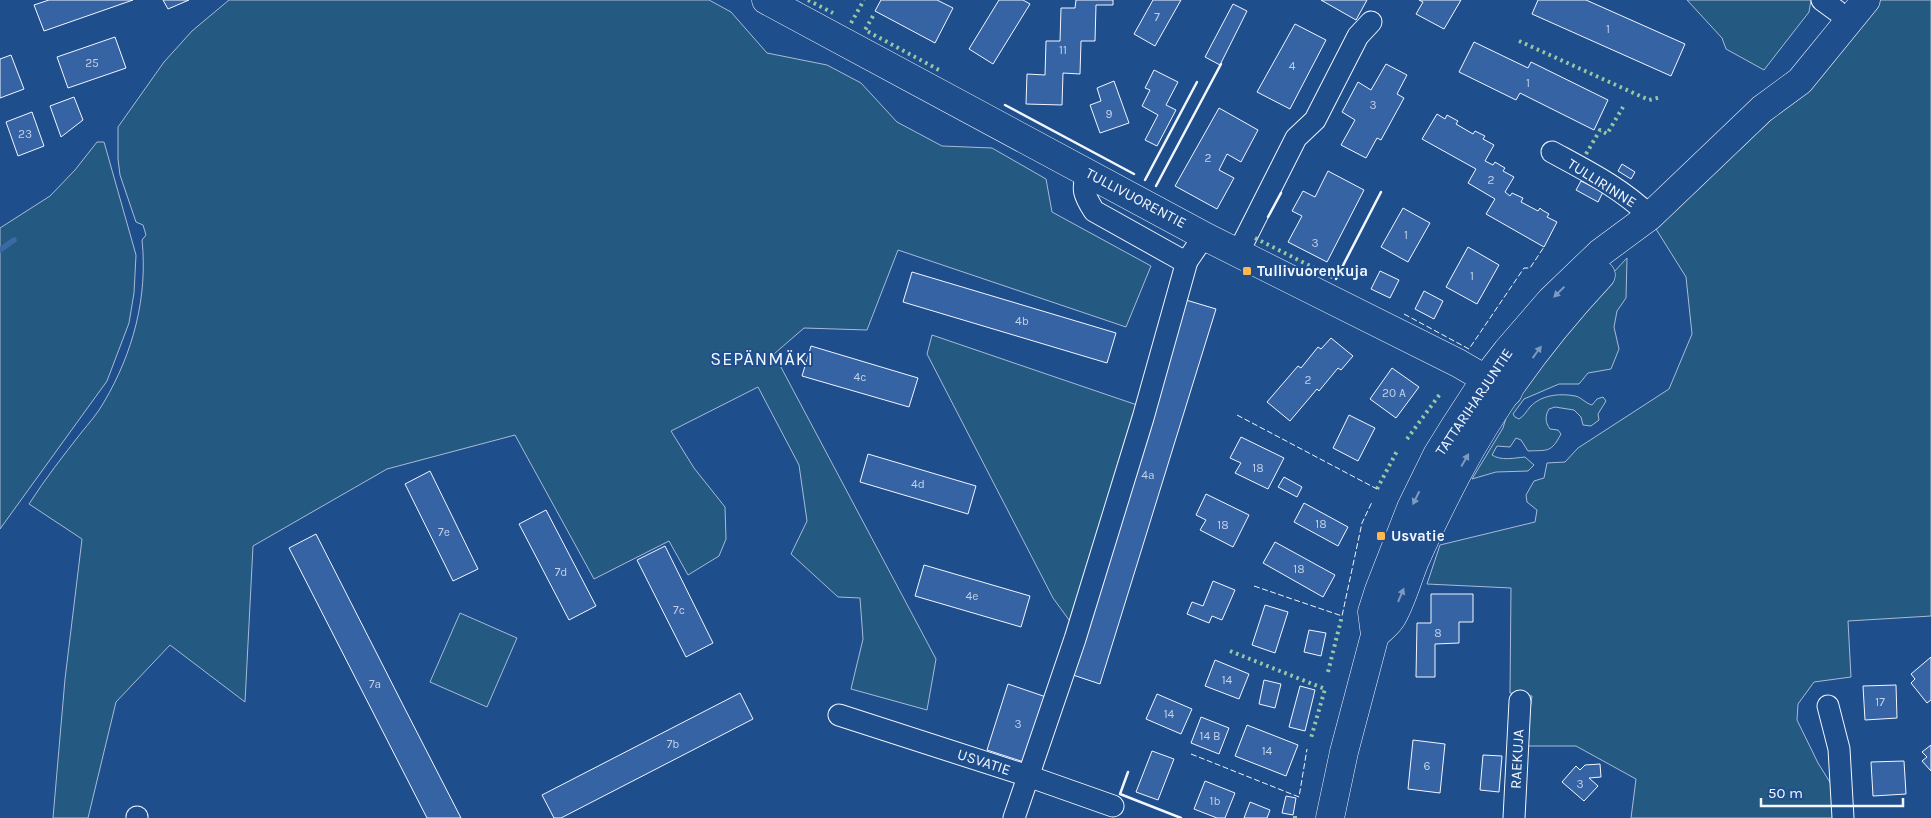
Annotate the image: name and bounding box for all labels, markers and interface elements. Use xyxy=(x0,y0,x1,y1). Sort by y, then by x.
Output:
house number: 7 xyxy=(1154,10,1160,24)
house number: 1 xyxy=(1606,22,1610,36)
house number: 11 xyxy=(1059,43,1067,57)
house number: 25 xyxy=(85,56,99,70)
house number: 4 xyxy=(1289,59,1296,73)
house number: 1 xyxy=(1526,76,1530,90)
house number: 3 xyxy=(1369,98,1377,112)
house number: 9 xyxy=(1106,107,1113,121)
house number: 23 xyxy=(18,127,32,141)
house number: 2 xyxy=(1205,151,1212,165)
street label: TULLIRINNE xyxy=(1564,155,1640,211)
street label: TULLIVUORENTIE xyxy=(1083,164,1189,232)
house number: 2 xyxy=(1488,173,1495,187)
house number: 1 xyxy=(1404,228,1408,242)
house number: 3 xyxy=(1311,236,1319,250)
place label: Tullivuorenkuja xyxy=(1257,262,1368,280)
marker: Tullivuorenkuja xyxy=(1241,265,1253,277)
house number: 1 xyxy=(1470,269,1474,283)
one-way arrow xyxy=(1554,286,1566,298)
house number: 4b xyxy=(1015,314,1029,328)
street label: TATTARIHARJUNTIE xyxy=(1431,345,1517,459)
one-way arrow xyxy=(1532,345,1542,359)
district label: SEPÄNMÄKI xyxy=(710,348,814,370)
house number: 4c xyxy=(854,370,866,384)
house number: 2 xyxy=(1305,373,1312,387)
house number: 20 A xyxy=(1382,386,1406,400)
one-way arrow xyxy=(1461,453,1470,466)
house number: 18 xyxy=(1252,461,1264,475)
house number: 4a xyxy=(1141,468,1155,482)
house number: 4d xyxy=(911,477,925,491)
one-way arrow xyxy=(1412,491,1420,505)
house number: 18 xyxy=(1315,517,1327,531)
house number: 18 xyxy=(1217,518,1229,532)
house number: 7e xyxy=(438,525,450,539)
place label: Usvatie xyxy=(1391,527,1445,545)
marker: Usvatie xyxy=(1375,530,1387,542)
house number: 18 xyxy=(1293,562,1305,576)
house number: 7d xyxy=(555,565,567,579)
one-way arrow xyxy=(1397,587,1405,602)
house number: 4e xyxy=(966,589,978,603)
house number: 7c xyxy=(673,603,685,617)
house number: 8 xyxy=(1434,626,1442,640)
house number: 14 xyxy=(1222,673,1233,687)
house number: 7a xyxy=(369,677,381,691)
house number: 17 xyxy=(1875,695,1885,709)
house number: 14 xyxy=(1164,707,1175,721)
house number: 3 xyxy=(1014,717,1022,731)
street label: RAEKUJA xyxy=(1506,728,1528,789)
house number: 14 B xyxy=(1200,729,1220,743)
house number: 7b xyxy=(667,737,679,751)
house number: 14 xyxy=(1262,744,1273,758)
street label: USVATIE xyxy=(955,745,1013,779)
house number: 6 xyxy=(1424,759,1431,773)
scale bar xyxy=(1761,776,1904,808)
house number: 3 xyxy=(1576,777,1584,791)
text: 50 m xyxy=(1768,784,1803,802)
house number: 1b xyxy=(1209,794,1221,808)

